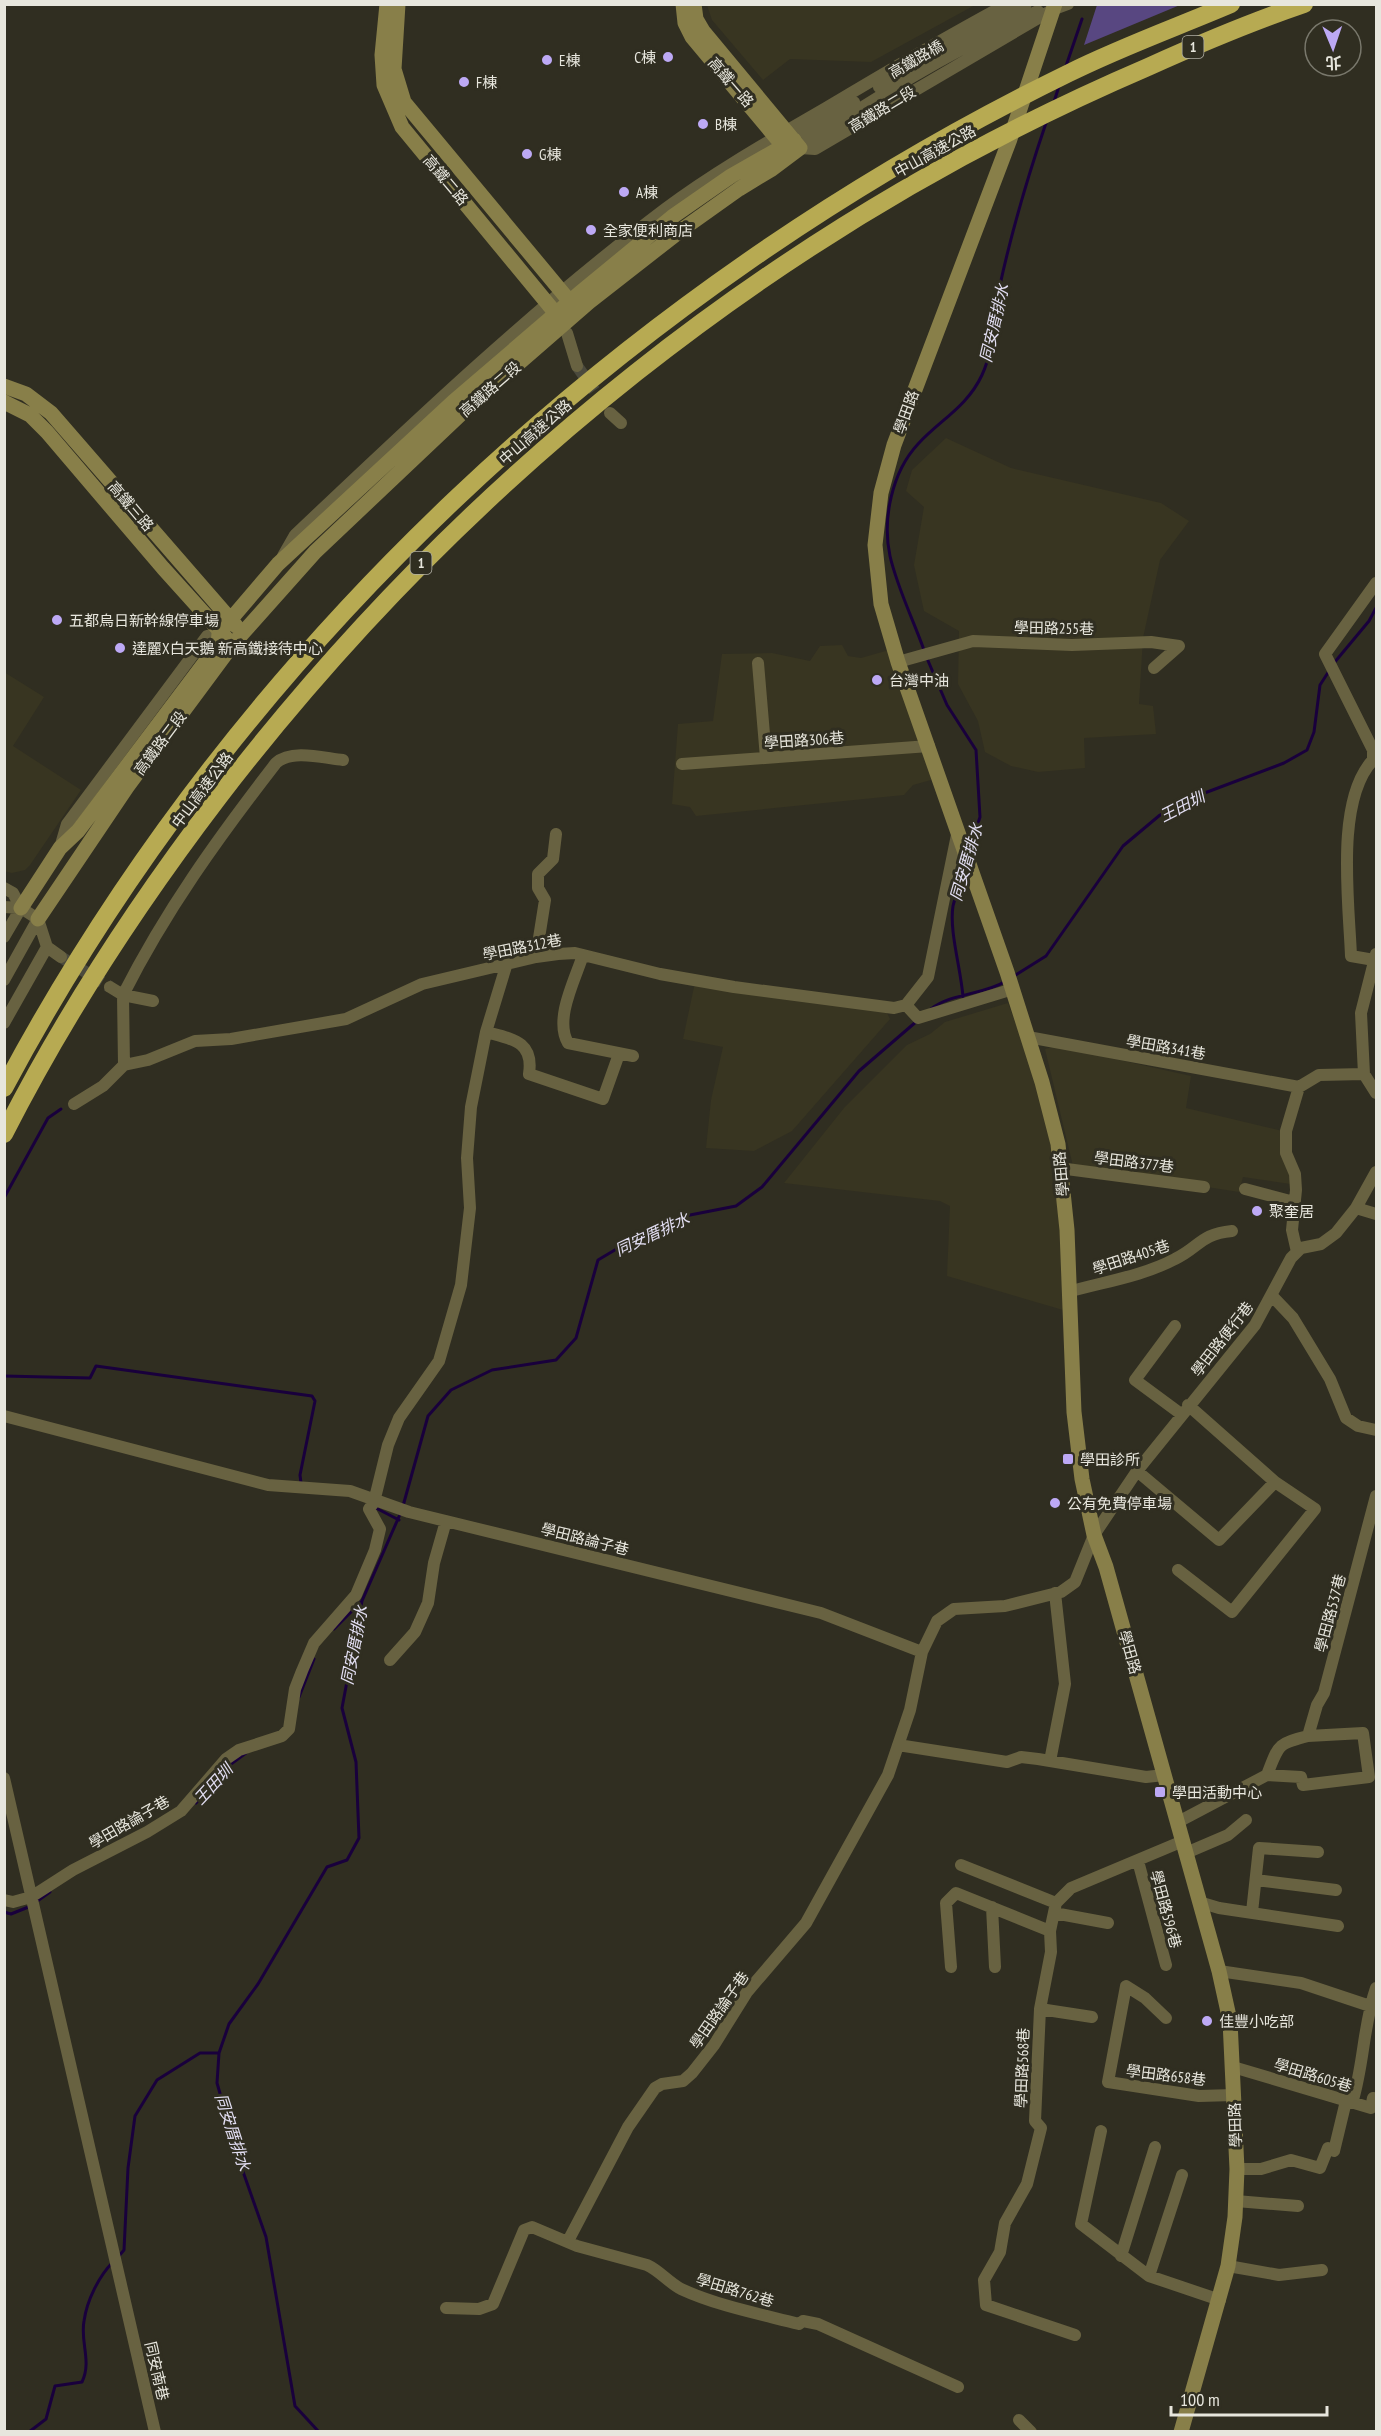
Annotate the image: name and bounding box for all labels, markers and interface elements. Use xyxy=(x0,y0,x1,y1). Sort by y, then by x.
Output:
north arrow xyxy=(1303,18,1363,78)
street label: 高鐵路橋 xyxy=(885,36,947,82)
road number: 1 xyxy=(1182,36,1204,58)
place label: C棟 xyxy=(634,48,656,67)
marker: C棟 xyxy=(661,50,675,64)
place label: E棟 xyxy=(559,51,580,70)
marker: E棟 xyxy=(540,53,554,67)
street label: 高鐵一路 xyxy=(704,53,758,111)
text: 北 xyxy=(1325,53,1342,73)
place label: F棟 xyxy=(476,73,497,92)
marker: F棟 xyxy=(457,75,471,89)
street label: 高鐵路二段 xyxy=(845,82,919,136)
place label: B棟 xyxy=(715,115,737,134)
marker: B棟 xyxy=(696,117,710,131)
street label: 中山高速公路 xyxy=(891,121,979,181)
place label: G棟 xyxy=(539,145,561,164)
marker: G棟 xyxy=(520,147,534,161)
street label: 高鐵二路 xyxy=(419,151,473,209)
place label: A棟 xyxy=(636,183,658,202)
marker: A棟 xyxy=(617,185,631,199)
place label: 全家便利商店 xyxy=(603,221,693,240)
marker: 全家便利商店 xyxy=(584,223,598,237)
water label: 同安厝排水 xyxy=(975,281,1013,364)
street label: 高鐵路二段 xyxy=(455,357,525,421)
street label: 學田路 xyxy=(889,388,923,436)
street label: 中山高速公路 xyxy=(495,395,575,469)
street label: 高鐵三路 xyxy=(104,477,158,535)
road number: 1 xyxy=(410,552,432,574)
place label: 五都烏日新幹線停車場 xyxy=(69,611,219,630)
marker: 五都烏日新幹線停車場 xyxy=(50,613,64,627)
street label: 學田路255巷 xyxy=(1014,618,1094,638)
place label: 達麗X白天鵝 新高鐵接待中心 xyxy=(132,639,323,658)
marker: 達麗X白天鵝 新高鐵接待中心 xyxy=(113,641,127,655)
place label: 台灣中油 xyxy=(889,671,949,690)
marker: 台灣中油 xyxy=(870,673,884,687)
street label: 高鐵路二段 xyxy=(130,707,190,779)
street label: 學田路306巷 xyxy=(763,728,845,752)
street label: 中山高速公路 xyxy=(167,748,237,832)
water label: 王田圳 xyxy=(1156,785,1210,826)
water label: 同安厝排水 xyxy=(945,820,987,903)
street label: 學田路312巷 xyxy=(481,930,563,964)
street label: 學田路341巷 xyxy=(1125,1031,1207,1063)
street label: 學田路377巷 xyxy=(1093,1148,1175,1176)
street label: 學田路 xyxy=(1050,1151,1072,1197)
place label: 聚奎居 xyxy=(1269,1202,1314,1221)
marker: 聚奎居 xyxy=(1250,1204,1264,1218)
water label: 同安厝排水 xyxy=(612,1208,693,1260)
street label: 學田路405巷 xyxy=(1090,1236,1172,1278)
street label: 學田路便行巷 xyxy=(1187,1298,1257,1380)
place label: 學田診所 xyxy=(1080,1450,1140,1469)
marker: 學田診所 xyxy=(1061,1452,1075,1466)
place label: 公有免費停車場 xyxy=(1067,1494,1172,1513)
marker: 公有免費停車場 xyxy=(1048,1496,1062,1510)
street label: 學田路論子巷 xyxy=(539,1519,631,1559)
street label: 學田路537巷 xyxy=(1310,1572,1350,1654)
water label: 同安厝排水 xyxy=(337,1603,372,1686)
street label: 學田路 xyxy=(1115,1628,1145,1676)
water label: 王田圳 xyxy=(189,1758,238,1808)
place label: 學田活動中心 xyxy=(1172,1783,1262,1802)
marker: 學田活動中心 xyxy=(1153,1785,1167,1799)
street label: 學田路論子巷 xyxy=(85,1791,173,1853)
street label: 學田路596巷 xyxy=(1146,1868,1186,1950)
street label: 學田路論子巷 xyxy=(685,1968,753,2052)
place label: 佳豐小吃部 xyxy=(1219,2012,1294,2031)
marker: 佳豐小吃部 xyxy=(1200,2014,1214,2028)
street label: 學田路568巷 xyxy=(1011,2028,1033,2108)
street label: 學田路605巷 xyxy=(1272,2054,1354,2096)
street label: 學田路658巷 xyxy=(1125,2061,1207,2089)
water label: 同安厝排水 xyxy=(211,2091,255,2174)
street label: 學田路 xyxy=(1225,2102,1245,2148)
street label: 學田路762巷 xyxy=(694,2269,776,2311)
street label: 同安南巷 xyxy=(141,2340,173,2402)
scale bar xyxy=(1171,2379,1327,2417)
text: 100 m xyxy=(1180,2388,1220,2411)

